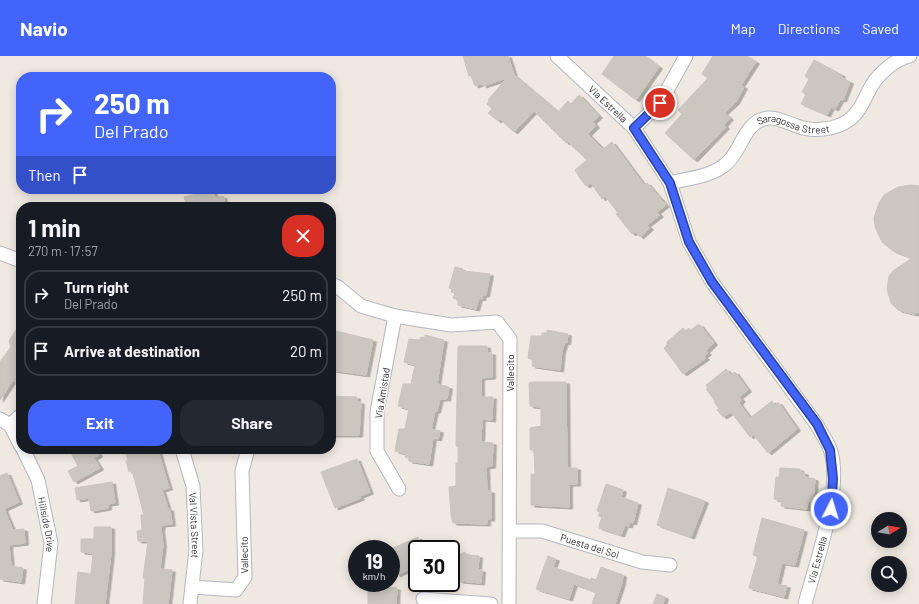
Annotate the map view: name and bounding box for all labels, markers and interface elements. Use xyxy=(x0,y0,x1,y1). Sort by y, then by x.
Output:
text: Navio xyxy=(20,17,68,40)
text: Map xyxy=(731,20,756,37)
text: Directions xyxy=(778,20,840,37)
text: Saved xyxy=(862,20,899,37)
street label: Via Estrella xyxy=(586,83,630,125)
text: 250 m xyxy=(94,86,170,120)
pin xyxy=(643,86,677,120)
icon: right xyxy=(28,88,80,140)
icon: arrive xyxy=(649,92,671,114)
street label: Saragossa Street xyxy=(755,112,831,135)
text: Del Prado xyxy=(94,120,168,142)
icon: arrive xyxy=(69,164,91,186)
text: Then xyxy=(28,166,61,184)
text: 1 min xyxy=(28,213,81,242)
button: close xyxy=(282,215,324,257)
text: 270 m · 17:57 xyxy=(28,243,98,259)
text: Turn right xyxy=(64,278,129,296)
icon: right xyxy=(30,284,52,306)
text: 250 m xyxy=(282,286,322,304)
text: Del Prado xyxy=(64,296,118,312)
icon: arrive xyxy=(30,340,52,362)
text: Arrive at destination xyxy=(64,342,200,360)
text: 20 m xyxy=(290,342,322,360)
street label: Vallecito xyxy=(504,354,516,392)
street label: Via Amistad xyxy=(372,367,392,419)
button: Exit xyxy=(28,400,172,446)
button: Share xyxy=(180,400,324,446)
position arrow xyxy=(810,488,852,530)
street label: Val Vista Street xyxy=(187,492,202,559)
street label: Hillside Drive xyxy=(36,496,57,553)
north arrow xyxy=(871,512,907,548)
map controls xyxy=(871,512,907,592)
street label: Puesta del Sol xyxy=(559,531,621,561)
street label: Via Estrella xyxy=(805,535,829,585)
street label: Vallecito xyxy=(238,536,250,574)
speed limit sign: 30 xyxy=(408,540,460,592)
text: 19 xyxy=(365,549,383,573)
button: search xyxy=(871,556,907,592)
text: km/h xyxy=(363,570,385,582)

